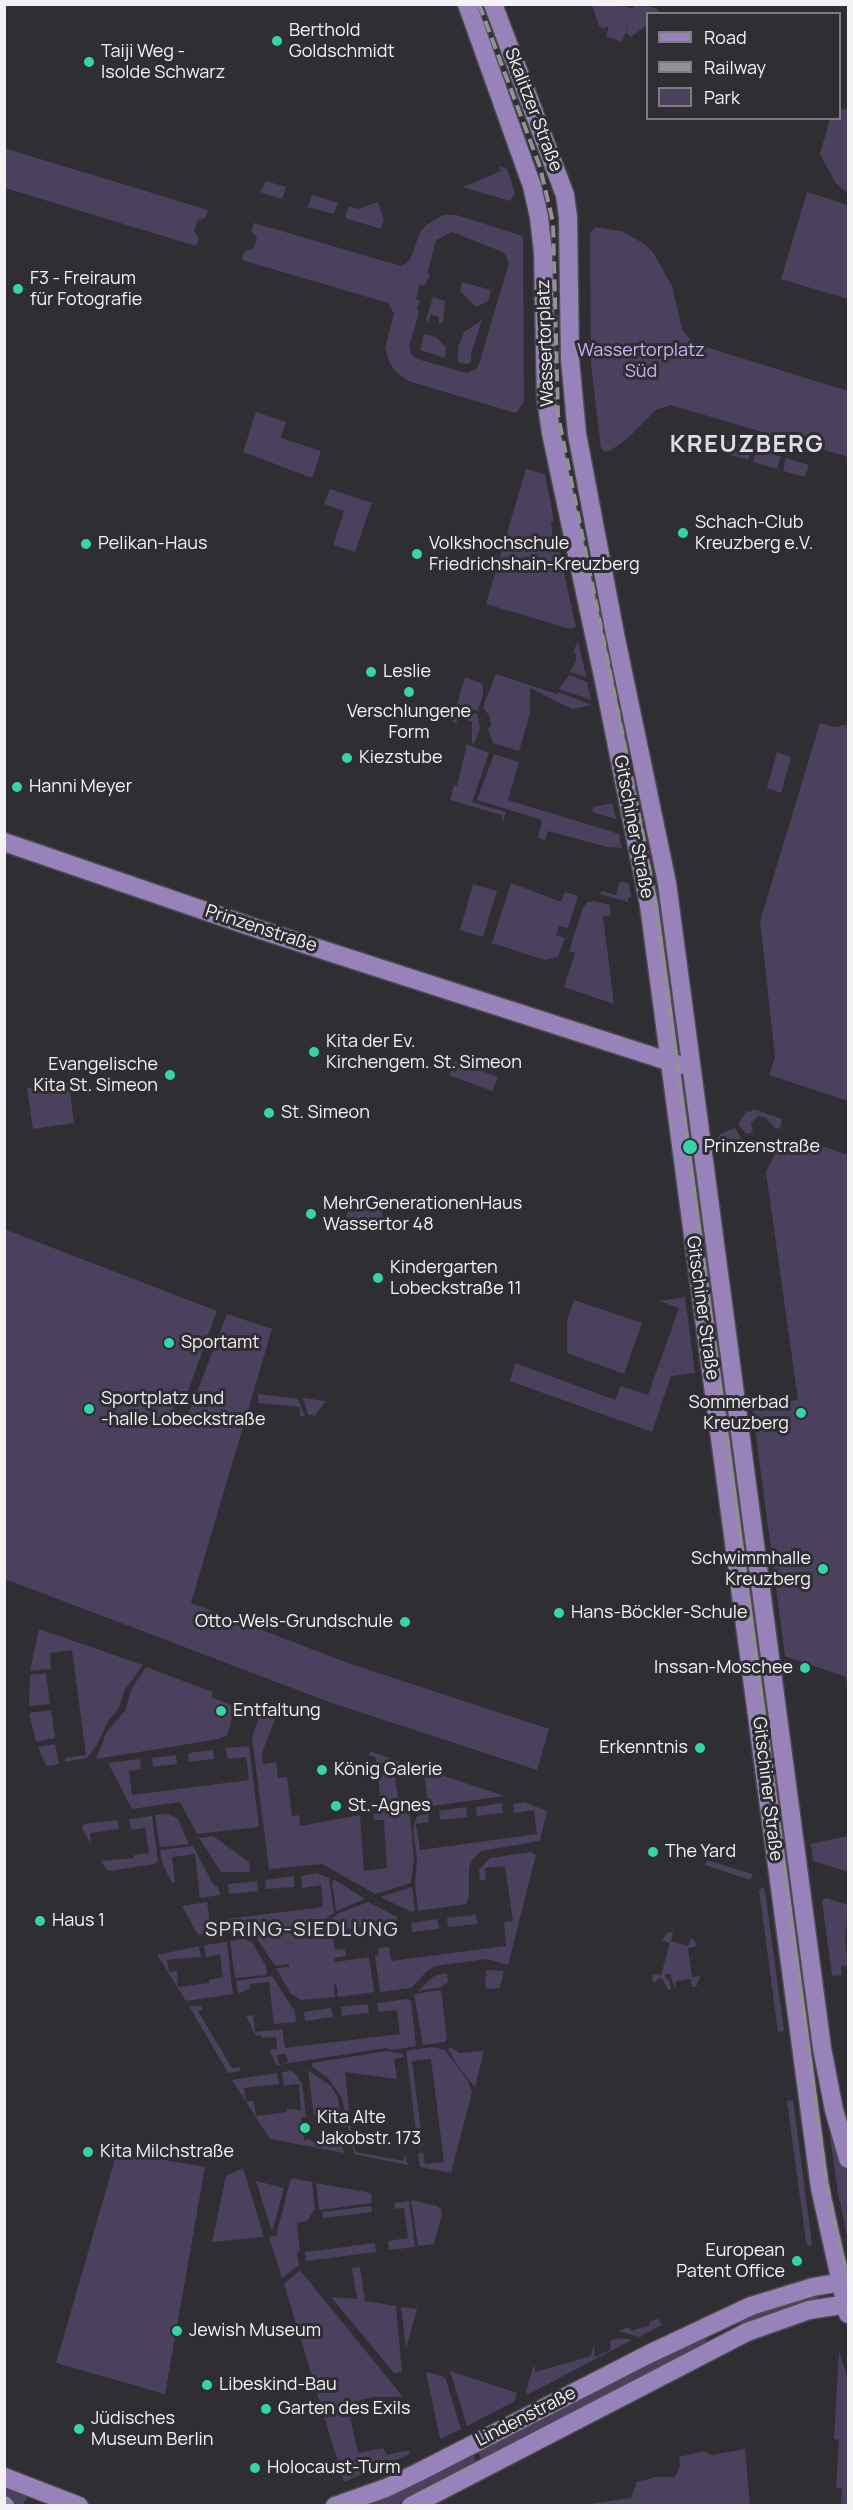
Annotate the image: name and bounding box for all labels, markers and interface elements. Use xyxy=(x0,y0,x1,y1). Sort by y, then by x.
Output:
legend xyxy=(646,12,841,120)
place label: Berthold Goldschmidt xyxy=(289,20,395,63)
text: Road xyxy=(704,25,747,49)
marker: Berthold Goldschmidt xyxy=(270,34,284,48)
place label: Taiji Weg - Isolde Schwarz xyxy=(101,41,225,84)
street label: Skalitzer Straße xyxy=(499,45,567,175)
marker: Taiji Weg - Isolde Schwarz xyxy=(82,55,96,69)
text: Railway xyxy=(704,55,766,79)
text: Park xyxy=(704,85,740,109)
place label: F3 - Freiraum für Fotografie xyxy=(30,268,142,310)
street label: Wassertorplatz xyxy=(533,279,559,407)
marker: F3 - Freiraum für Fotografie xyxy=(11,282,25,296)
park label: Wassertorplatz Süd xyxy=(577,340,705,382)
district label: KREUZBERG xyxy=(670,431,824,459)
place label: Schach-Club Kreuzberg e.V. xyxy=(695,512,813,554)
marker: Schach-Club Kreuzberg e.V. xyxy=(676,526,690,540)
place label: Pelikan-Haus xyxy=(98,533,207,555)
place label: Volkshochschule Friedrichshain-Kreuzberg xyxy=(429,533,640,576)
marker: Pelikan-Haus xyxy=(79,537,93,551)
marker: Volkshochschule Friedrichshain-Kreuzberg xyxy=(410,547,424,561)
place label: Leslie xyxy=(383,661,431,683)
marker: Leslie xyxy=(364,665,378,679)
marker: Verschlungene Form xyxy=(402,685,416,699)
place label: Verschlungene Form xyxy=(347,701,471,744)
place label: Kiezstube xyxy=(359,747,442,769)
marker: Kiezstube xyxy=(340,751,354,765)
street label: Gitschiner Straße xyxy=(609,754,657,900)
place label: Hanni Meyer xyxy=(29,776,132,798)
marker: Hanni Meyer xyxy=(10,780,24,794)
street label: Prinzenstraße xyxy=(202,901,320,957)
place label: Kita der Ev. Kirchengem. St. Simeon xyxy=(326,1031,522,1074)
marker: Kita der Ev. Kirchengem. St. Simeon xyxy=(307,1045,321,1059)
place label: Evangelische Kita St. Simeon xyxy=(33,1054,158,1096)
marker: Evangelische Kita St. Simeon xyxy=(163,1068,177,1082)
place label: St. Simeon xyxy=(281,1102,370,1124)
marker: St. Simeon xyxy=(262,1106,276,1120)
place label: Prinzenstraße xyxy=(704,1136,820,1158)
marker: Prinzenstraße xyxy=(681,1138,699,1156)
place label: MehrGenerationenHaus Wassertor 48 xyxy=(323,1193,522,1236)
marker: MehrGenerationenHaus Wassertor 48 xyxy=(304,1207,318,1221)
street label: Gitschiner Straße xyxy=(681,1235,723,1381)
place label: Kindergarten Lobeckstraße 11 xyxy=(390,1257,521,1300)
marker: Kindergarten Lobeckstraße 11 xyxy=(371,1271,385,1285)
place label: Sportamt xyxy=(181,1332,260,1354)
marker: Sportamt xyxy=(162,1336,176,1350)
place label: Sportplatz und -halle Lobeckstraße xyxy=(101,1388,266,1430)
place label: Sommerbad Kreuzberg xyxy=(688,1392,789,1434)
marker: Sportplatz und -halle Lobeckstraße xyxy=(82,1402,96,1416)
marker: Sommerbad Kreuzberg xyxy=(794,1406,808,1420)
place label: Schwimmhalle Kreuzberg xyxy=(691,1548,811,1590)
marker: Schwimmhalle Kreuzberg xyxy=(816,1562,830,1576)
place label: Hans-Böckler-Schule xyxy=(571,1602,748,1624)
marker: Hans-Böckler-Schule xyxy=(552,1606,566,1620)
place label: Otto-Wels-Grundschule xyxy=(195,1611,393,1633)
marker: Otto-Wels-Grundschule xyxy=(398,1615,412,1629)
place label: Inssan-Moschee xyxy=(654,1657,793,1679)
marker: Inssan-Moschee xyxy=(798,1661,812,1675)
place label: Entfaltung xyxy=(233,1700,321,1722)
marker: Entfaltung xyxy=(214,1704,228,1718)
street label: Gitschiner Straße xyxy=(747,1716,787,1862)
place label: Erkenntnis xyxy=(599,1737,688,1759)
marker: Erkenntnis xyxy=(693,1741,707,1755)
place label: König Galerie xyxy=(334,1759,442,1781)
marker: König Galerie xyxy=(315,1763,329,1777)
place label: St.-Agnes xyxy=(348,1795,431,1817)
marker: St.-Agnes xyxy=(329,1799,343,1813)
place label: The Yard xyxy=(665,1841,736,1863)
marker: The Yard xyxy=(646,1845,660,1859)
place label: Haus 1 xyxy=(52,1910,105,1932)
marker: Haus 1 xyxy=(33,1914,47,1928)
district label: SPRING-SIEDLUNG xyxy=(205,1918,399,1942)
place label: Kita Alte Jakobstr. 173 xyxy=(317,2107,421,2150)
marker: Kita Alte Jakobstr. 173 xyxy=(298,2121,312,2135)
place label: Kita Milchstraße xyxy=(100,2141,234,2163)
marker: Kita Milchstraße xyxy=(81,2145,95,2159)
place label: European Patent Office xyxy=(676,2240,785,2282)
marker: European Patent Office xyxy=(790,2254,804,2268)
place label: Jewish Museum xyxy=(189,2320,321,2342)
marker: Jewish Museum xyxy=(170,2324,184,2338)
place label: Libeskind-Bau xyxy=(219,2374,337,2396)
marker: Libeskind-Bau xyxy=(200,2378,214,2392)
street label: Lindenstraße xyxy=(472,2382,580,2452)
place label: Garten des Exils xyxy=(278,2398,410,2420)
marker: Garten des Exils xyxy=(259,2402,273,2416)
place label: Jüdisches Museum Berlin xyxy=(91,2408,213,2450)
marker: Jüdisches Museum Berlin xyxy=(72,2422,86,2436)
place label: Holocaust-Turm xyxy=(267,2457,400,2479)
marker: Holocaust-Turm xyxy=(248,2461,262,2475)

